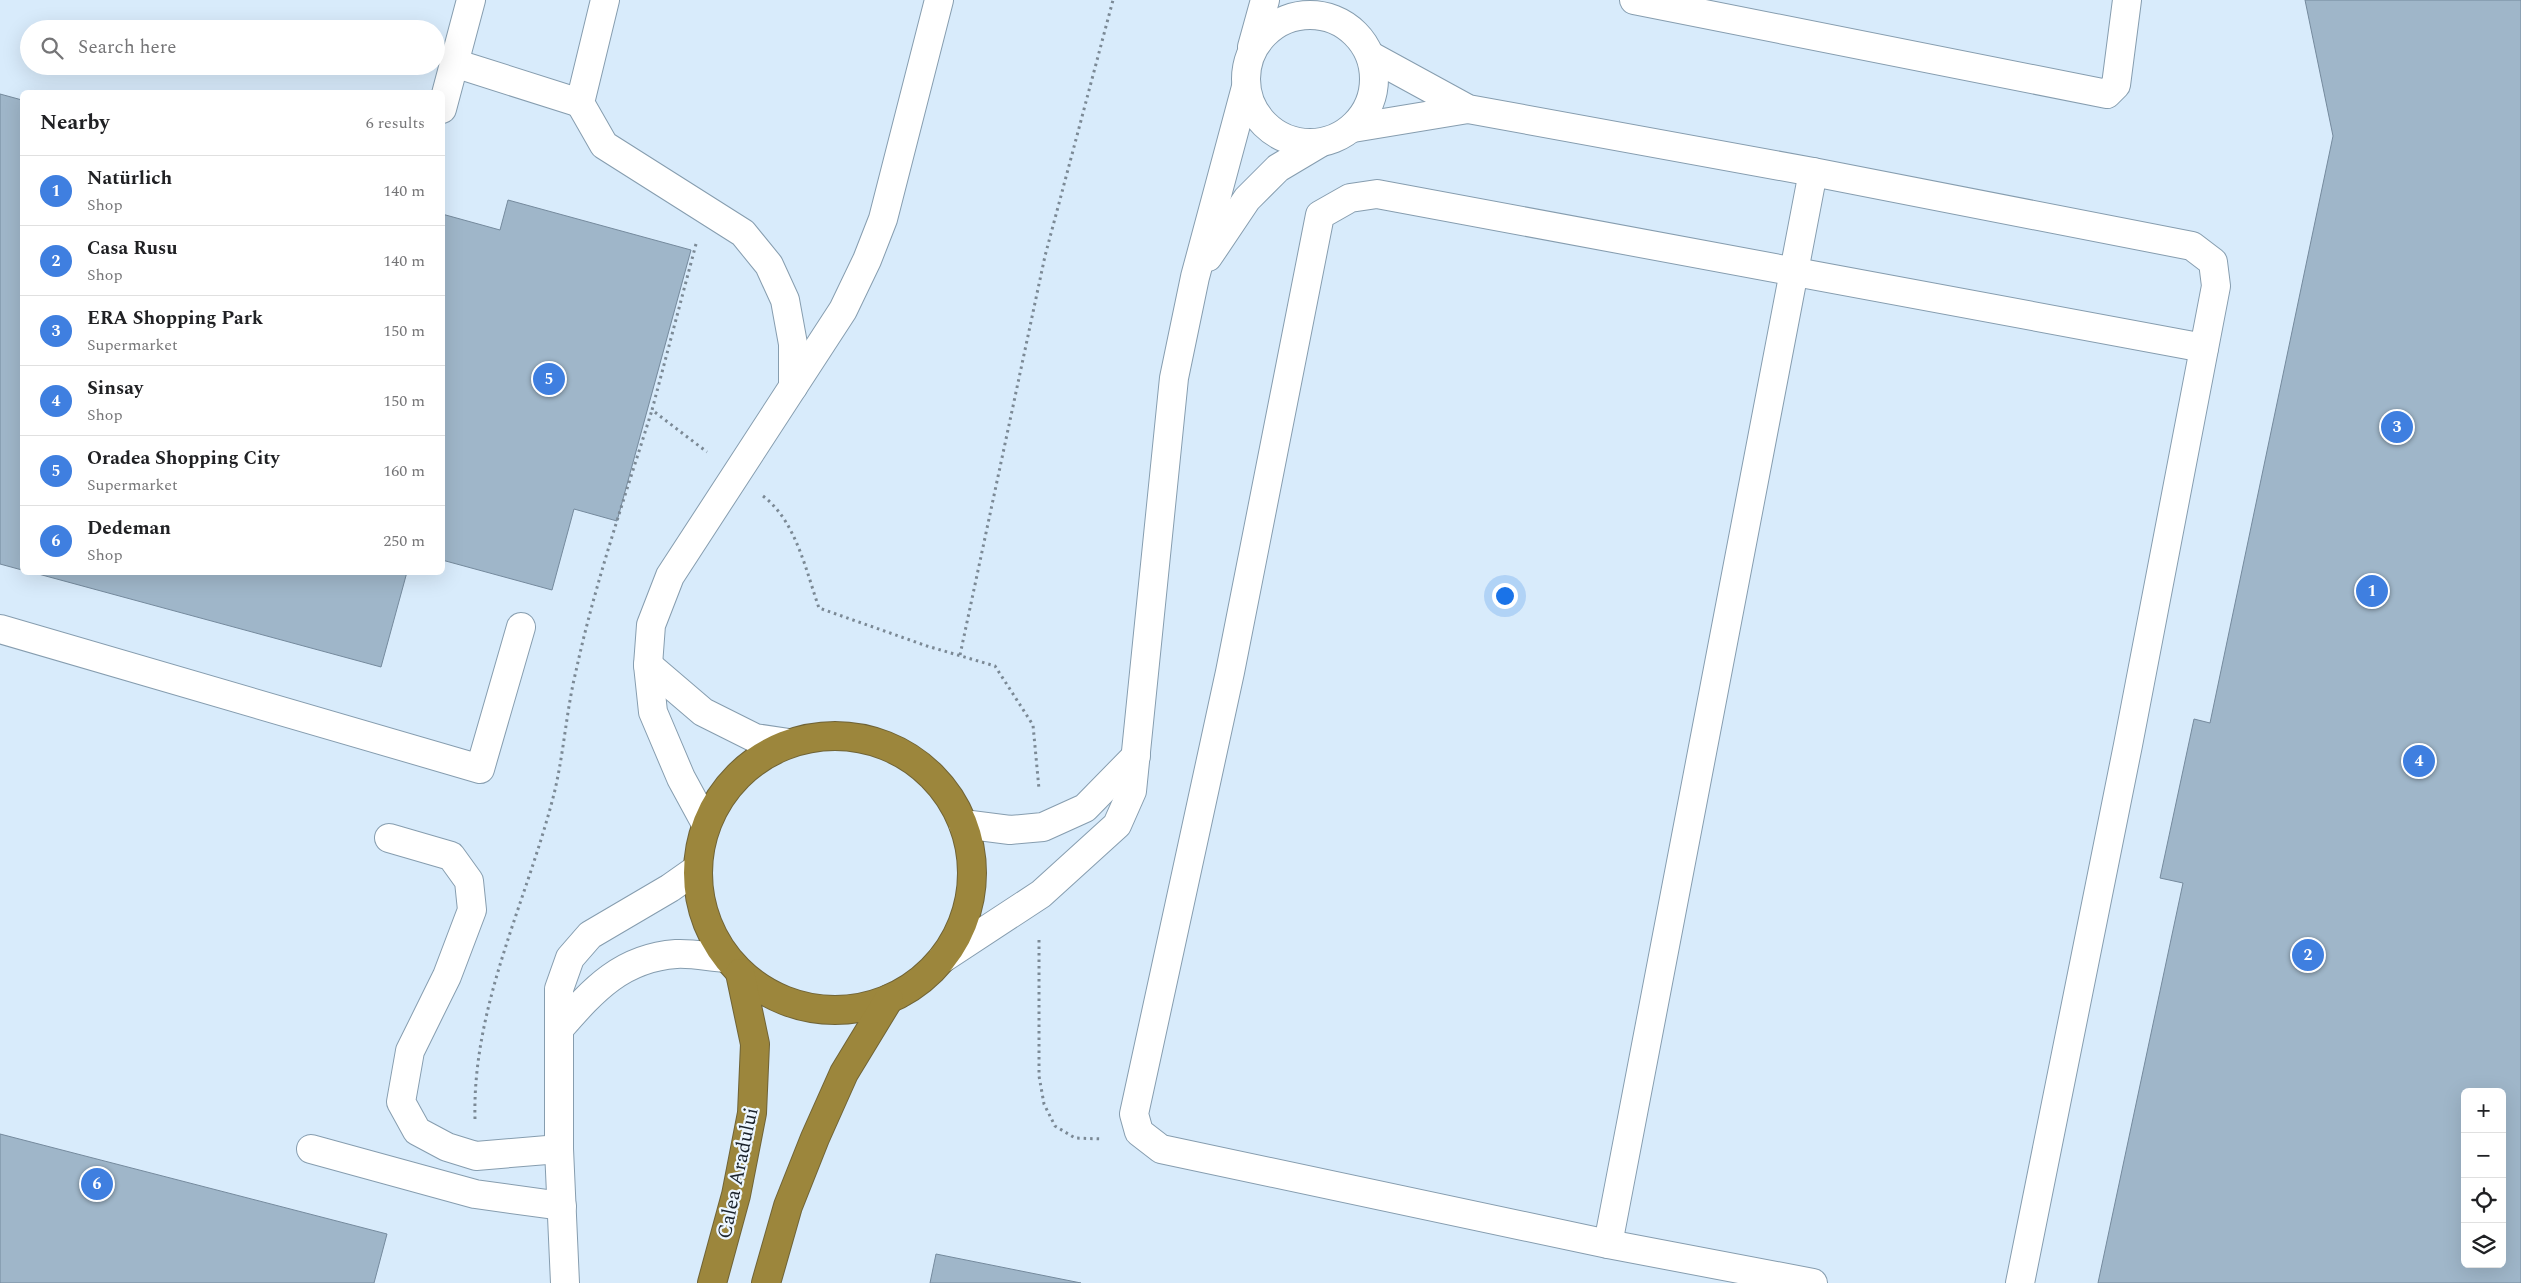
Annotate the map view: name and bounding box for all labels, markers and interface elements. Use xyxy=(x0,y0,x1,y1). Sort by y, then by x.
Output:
search box xyxy=(20,20,445,75)
text: Search here xyxy=(78,33,177,62)
icon: search xyxy=(38,34,66,62)
text: Nearby xyxy=(40,107,110,139)
text: 6 results xyxy=(366,111,425,135)
text: Natürlich xyxy=(87,164,172,193)
text: 1 xyxy=(52,179,60,203)
text: 140 m xyxy=(383,179,425,203)
text: Shop xyxy=(87,193,123,217)
text: Casa Rusu xyxy=(87,234,178,263)
text: 2 xyxy=(52,249,60,273)
text: 140 m xyxy=(383,249,425,273)
text: Shop xyxy=(87,263,123,287)
text: ERA Shopping Park xyxy=(87,304,263,333)
text: 3 xyxy=(52,319,60,343)
text: 150 m xyxy=(383,319,425,343)
text: Supermarket xyxy=(87,333,178,357)
pin: 5 xyxy=(533,360,565,398)
text: Sinsay xyxy=(87,374,143,403)
text: 4 xyxy=(52,389,60,413)
text: 150 m xyxy=(383,389,425,413)
text: Shop xyxy=(87,403,123,427)
pin: 3 xyxy=(2381,408,2413,446)
text: Oradea Shopping City xyxy=(87,444,280,473)
text: 5 xyxy=(52,459,60,483)
text: 160 m xyxy=(383,459,425,483)
text: Supermarket xyxy=(87,473,178,497)
text: Dedeman xyxy=(87,514,171,543)
text: 6 xyxy=(52,529,60,553)
text: 250 m xyxy=(383,529,425,553)
text: Shop xyxy=(87,543,123,567)
pin: 1 xyxy=(2356,572,2388,610)
your location xyxy=(1492,583,1518,609)
pin: 4 xyxy=(2403,742,2435,780)
pin: 2 xyxy=(2292,936,2324,974)
map controls xyxy=(2461,1088,2506,1268)
button: + xyxy=(2461,1088,2506,1133)
street label: Calea Aradului xyxy=(709,1105,767,1242)
button: − xyxy=(2461,1133,2506,1178)
pin: 6 xyxy=(81,1165,113,1203)
button: locate xyxy=(2461,1178,2506,1223)
button: layers xyxy=(2461,1223,2506,1268)

